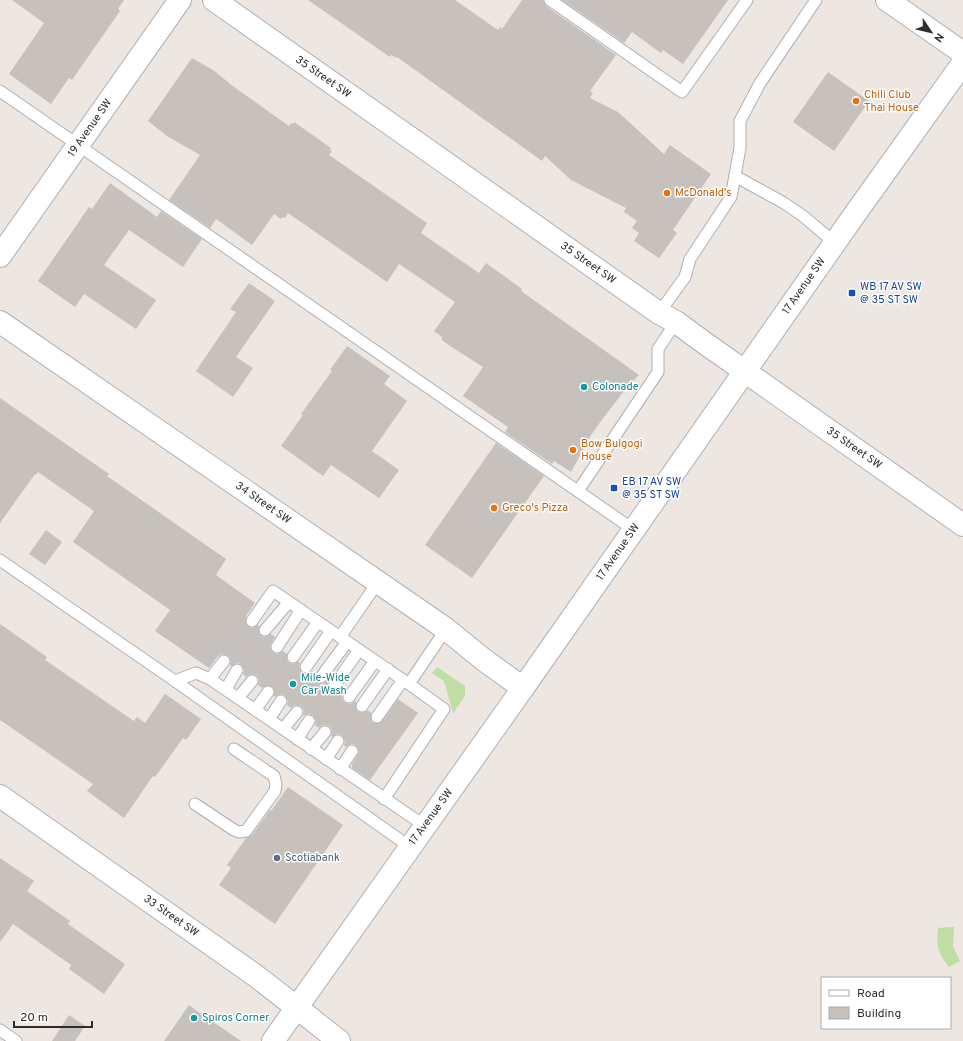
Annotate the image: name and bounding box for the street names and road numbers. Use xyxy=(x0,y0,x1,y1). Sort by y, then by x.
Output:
street label: 35 Street SW xyxy=(293,53,353,101)
street label: 19 Avenue SW xyxy=(65,96,115,160)
street label: 35 Street SW xyxy=(558,239,618,287)
street label: 17 Avenue SW xyxy=(779,255,829,317)
street label: 35 Street SW xyxy=(824,424,884,472)
street label: 34 Street SW xyxy=(233,479,293,527)
street label: 17 Avenue SW xyxy=(593,521,643,583)
street label: 17 Avenue SW xyxy=(406,786,456,848)
street label: 33 Street SW xyxy=(141,892,201,940)

